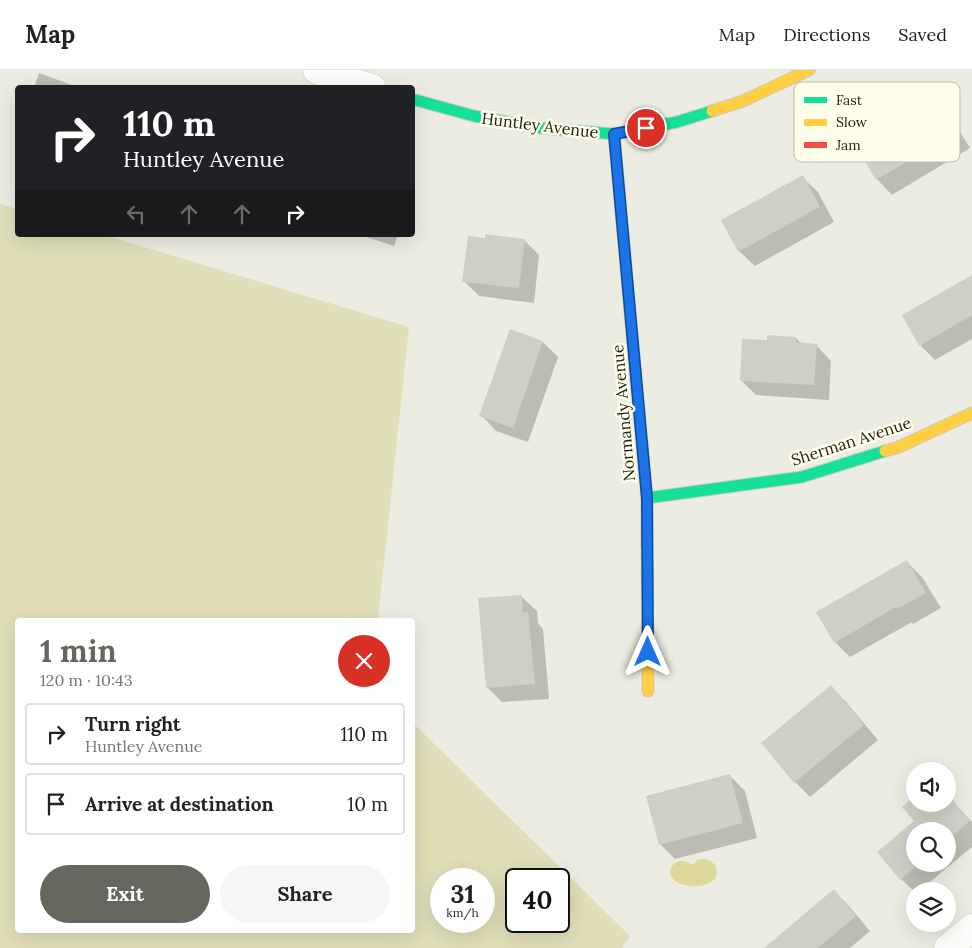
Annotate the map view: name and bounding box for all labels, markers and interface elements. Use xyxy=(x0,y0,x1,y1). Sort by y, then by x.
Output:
text: Map xyxy=(25,19,75,50)
text: Map xyxy=(719,23,755,46)
text: Directions xyxy=(783,23,870,46)
text: Saved xyxy=(898,23,947,46)
legend xyxy=(794,82,960,162)
text: Fast xyxy=(836,91,863,109)
text: 110 m xyxy=(123,101,215,146)
icon: right xyxy=(40,105,105,170)
pin xyxy=(625,107,667,149)
street label: Huntley Avenue xyxy=(481,108,600,142)
text: Slow xyxy=(836,113,868,131)
icon: arrive xyxy=(632,114,660,142)
text: Jam xyxy=(835,136,861,154)
text: Huntley Avenue xyxy=(123,145,284,173)
icon: left xyxy=(122,200,150,228)
icon: ahead xyxy=(175,200,203,228)
icon: ahead xyxy=(228,200,256,228)
icon: right xyxy=(281,200,309,228)
street label: Normandy Avenue xyxy=(607,344,639,482)
street label: Sherman Avenue xyxy=(788,412,914,470)
position arrow xyxy=(621,625,673,677)
text: 1 min xyxy=(40,632,117,670)
button: close xyxy=(338,635,390,687)
text: 120 m · 10:43 xyxy=(40,670,133,690)
text: Turn right xyxy=(85,712,181,736)
icon: right xyxy=(42,720,70,748)
text: 110 m xyxy=(340,722,388,746)
text: Huntley Avenue xyxy=(85,736,202,756)
map controls xyxy=(906,762,956,932)
button: sound xyxy=(906,762,956,812)
icon: arrive xyxy=(42,790,70,818)
text: Arrive at destination xyxy=(85,792,274,816)
text: 10 m xyxy=(347,792,388,816)
button: search xyxy=(906,822,956,872)
button: Exit xyxy=(40,865,210,923)
button: Share xyxy=(220,865,390,923)
speed limit sign: 40 xyxy=(505,868,570,933)
text: 31 xyxy=(450,878,475,910)
button: layers xyxy=(906,882,956,932)
text: km/h xyxy=(446,905,479,920)

